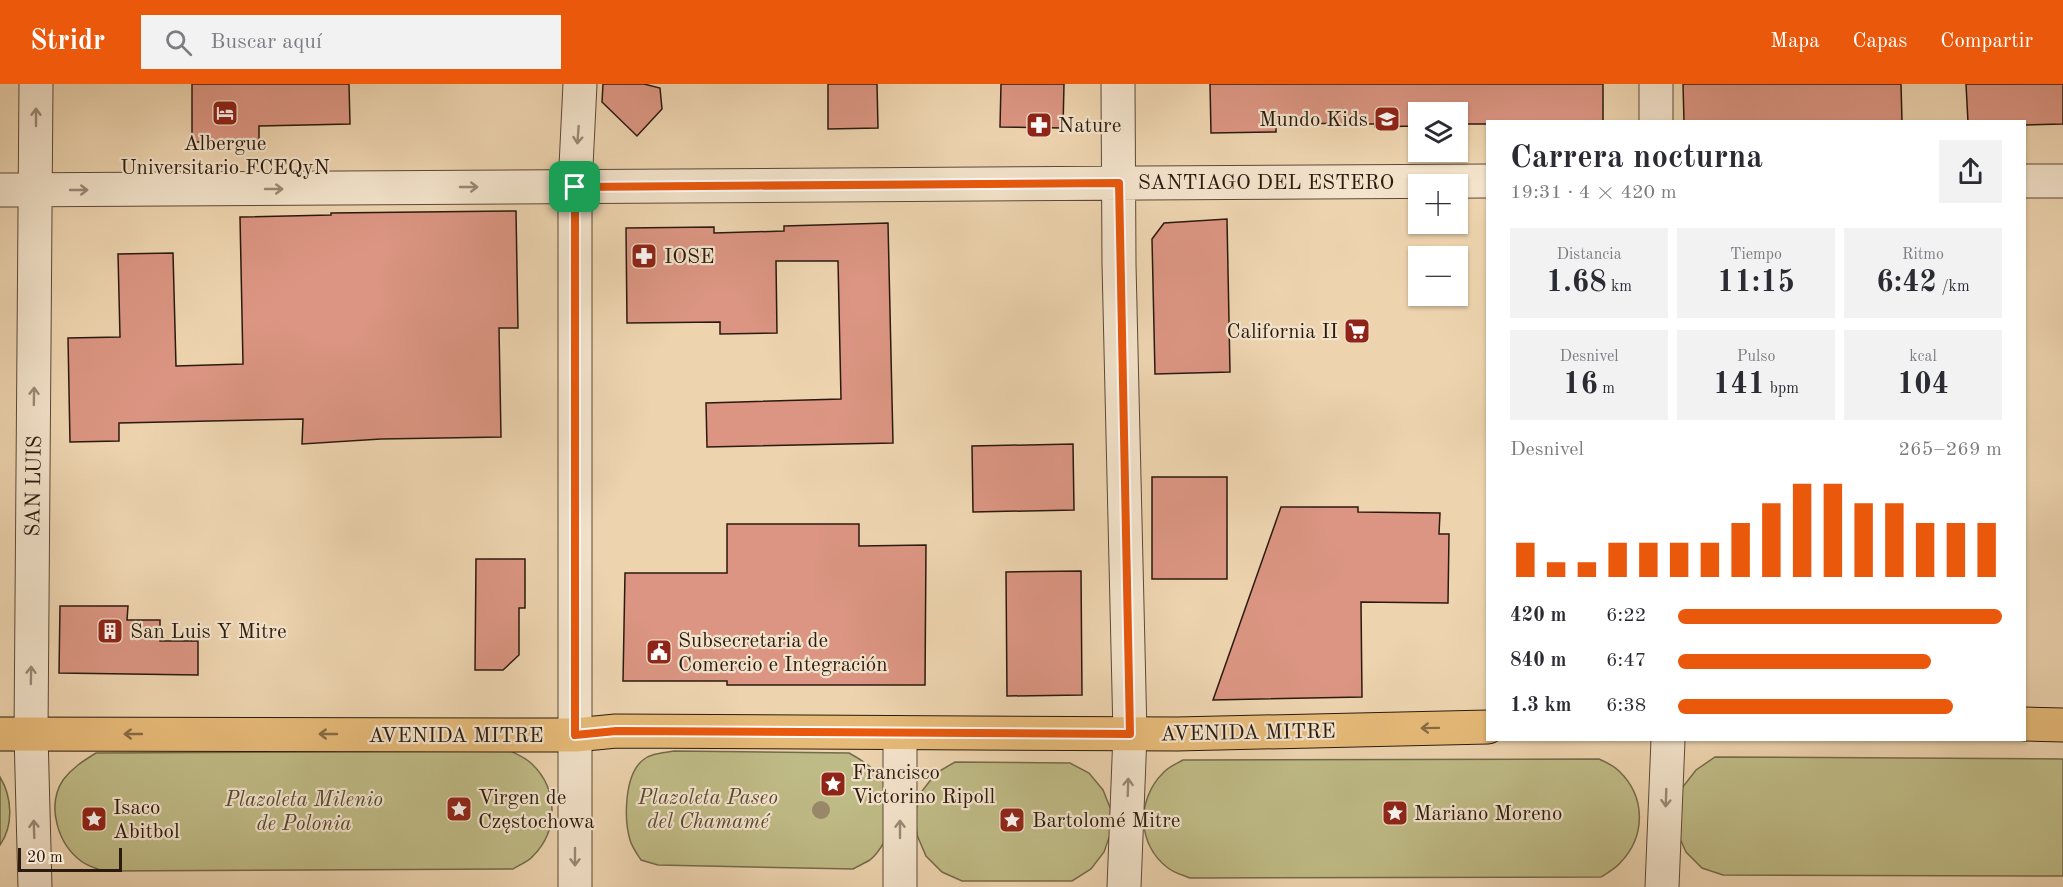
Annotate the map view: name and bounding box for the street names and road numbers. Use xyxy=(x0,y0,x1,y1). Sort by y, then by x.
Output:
street label: SANTIAGO DEL ESTERO xyxy=(1138,173,1394,194)
street label: SAN LUIS xyxy=(23,435,46,537)
street label: AVENIDA MITRE xyxy=(1160,721,1336,746)
street label: AVENIDA MITRE xyxy=(368,726,544,747)

